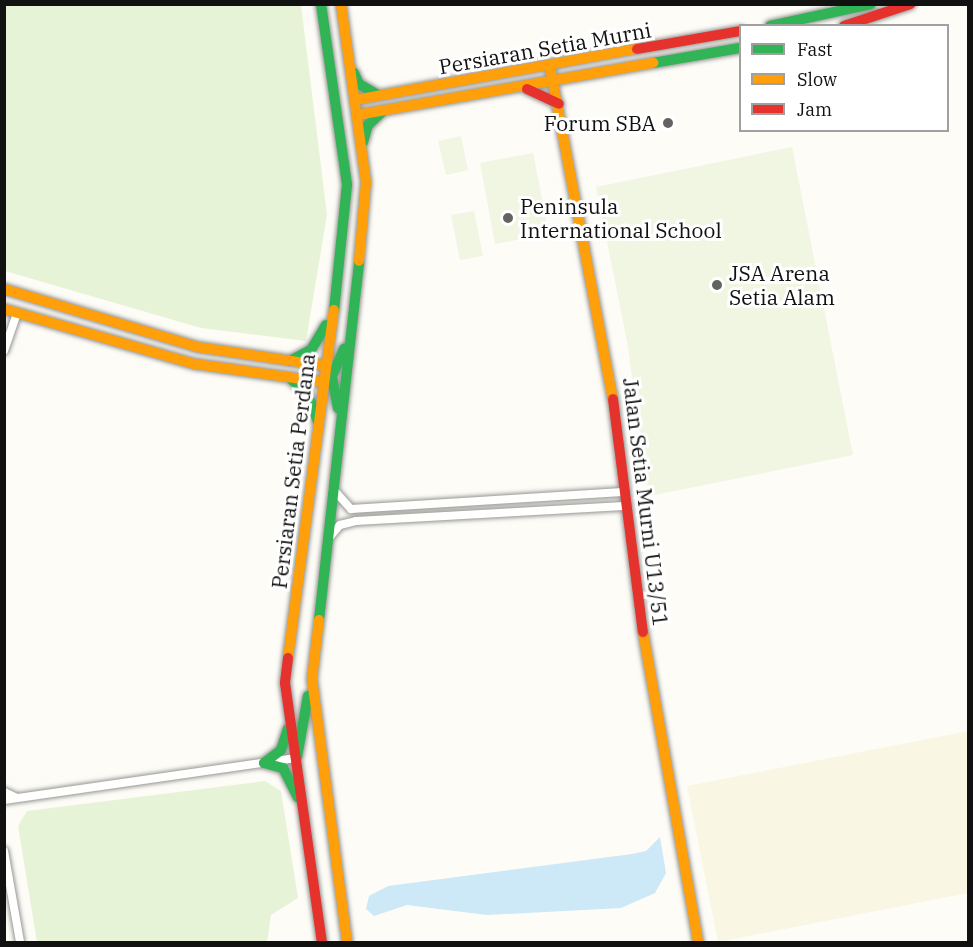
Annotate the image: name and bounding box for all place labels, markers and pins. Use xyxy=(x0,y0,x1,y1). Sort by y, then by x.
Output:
place label: Forum SBA xyxy=(544,110,656,136)
marker: Forum SBA xyxy=(661,116,675,130)
place label: Peninsula International School xyxy=(520,193,722,243)
marker: Peninsula International School xyxy=(501,211,515,225)
place label: JSA Arena Setia Alam xyxy=(729,260,835,310)
marker: JSA Arena Setia Alam xyxy=(710,278,724,292)

